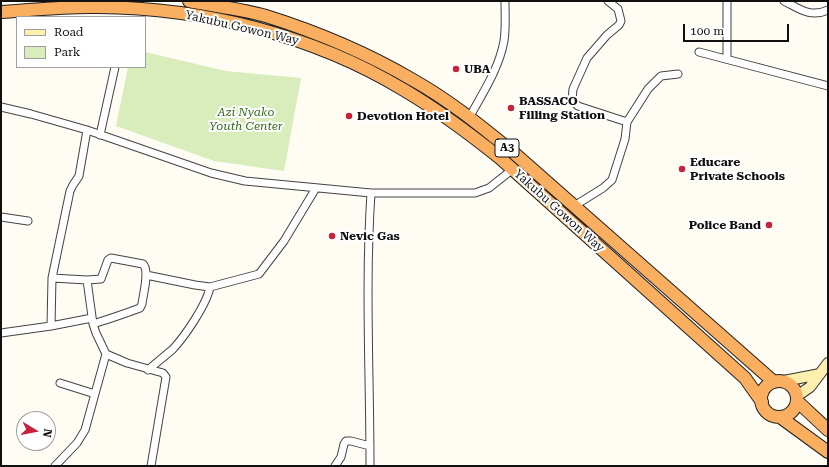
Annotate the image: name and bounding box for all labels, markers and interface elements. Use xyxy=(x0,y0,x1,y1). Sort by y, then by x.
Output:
street label: Yakubu Gowon Way xyxy=(184,8,300,48)
legend xyxy=(16,16,146,68)
scale bar xyxy=(685,16,791,42)
text: 100 m xyxy=(690,24,724,38)
text: Road xyxy=(54,25,83,39)
text: Park xyxy=(54,45,80,59)
place label: UBA xyxy=(464,62,490,76)
marker: UBA xyxy=(451,64,461,74)
place label: BASSACO Filling Station xyxy=(519,94,605,122)
marker: BASSACO Filling Station xyxy=(506,103,516,113)
park label: Azi Nyako Youth Center xyxy=(209,105,283,133)
place label: Devotion Hotel xyxy=(357,109,449,123)
marker: Devotion Hotel xyxy=(344,111,354,121)
road number: A3 xyxy=(495,139,519,157)
place label: Educare Private Schools xyxy=(690,155,785,183)
marker: Educare Private Schools xyxy=(677,164,687,174)
street label: Yakubu Gowon Way xyxy=(511,167,607,255)
place label: Police Band xyxy=(689,218,761,232)
marker: Police Band xyxy=(764,220,774,230)
place label: Nevic Gas xyxy=(340,229,400,243)
marker: Nevic Gas xyxy=(327,231,337,241)
north arrow xyxy=(16,411,56,451)
text: N xyxy=(40,428,54,438)

